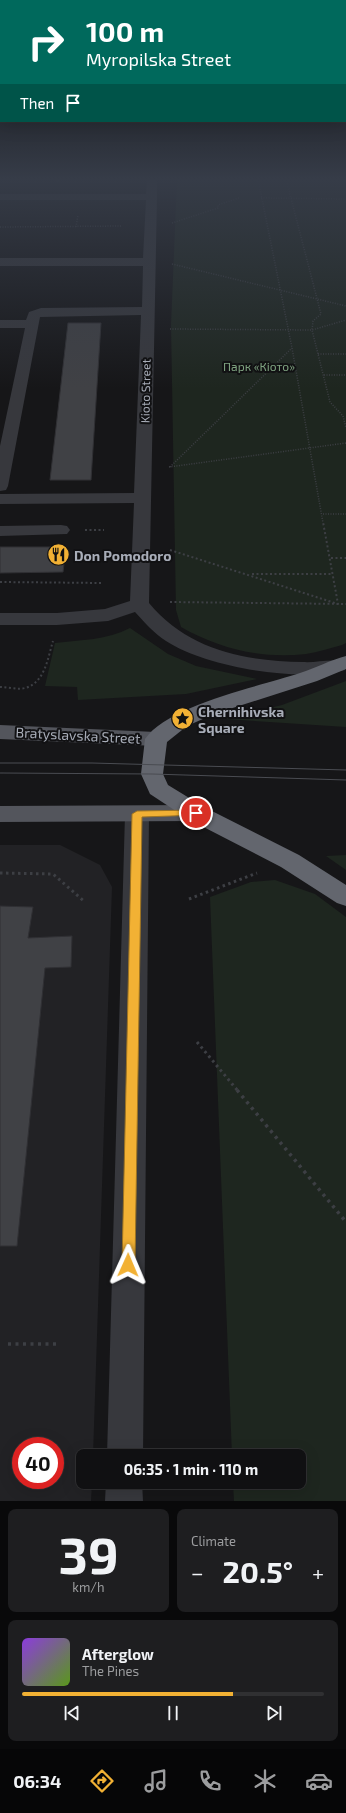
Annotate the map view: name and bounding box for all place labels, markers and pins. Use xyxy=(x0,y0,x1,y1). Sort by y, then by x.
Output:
restaurant icon: Don Pomodoro xyxy=(45,542,71,568)
place label: Don Pomodoro xyxy=(74,547,171,564)
place label: Chernihivska Square xyxy=(198,703,284,736)
place icon: Chernihivska Square xyxy=(169,706,195,732)
pin xyxy=(179,796,213,830)

